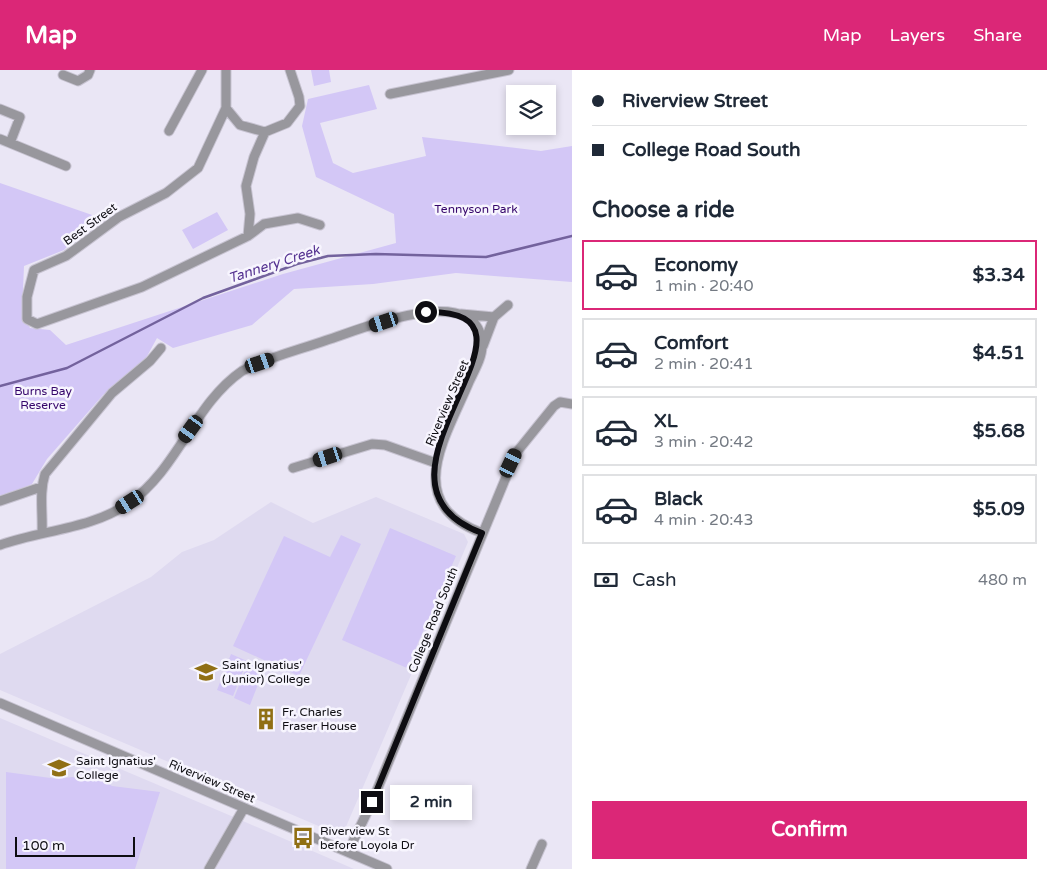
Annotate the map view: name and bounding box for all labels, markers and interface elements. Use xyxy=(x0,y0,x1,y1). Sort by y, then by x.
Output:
text: Map xyxy=(25,21,77,50)
text: Map xyxy=(823,24,862,46)
text: Layers xyxy=(890,24,945,46)
text: Share xyxy=(973,24,1022,46)
map controls xyxy=(506,85,556,135)
button: layers xyxy=(506,85,556,135)
text: Riverview Street xyxy=(622,90,768,112)
text: College Road South xyxy=(622,139,801,161)
text: Choose a ride xyxy=(592,197,735,223)
street label: Best Street xyxy=(60,200,120,248)
park label: Tennyson Park xyxy=(434,202,518,216)
water label: Tannery Creek xyxy=(226,241,323,287)
icon: car xyxy=(594,253,639,298)
text: Economy xyxy=(654,254,738,276)
text: $3.34 xyxy=(973,264,1025,286)
text: 1 min · 20:40 xyxy=(654,276,753,296)
route start xyxy=(415,301,437,323)
car xyxy=(367,310,400,334)
icon: car xyxy=(594,331,639,376)
text: Comfort xyxy=(654,332,728,354)
text: $4.51 xyxy=(973,342,1025,364)
car xyxy=(243,351,276,375)
text: 2 min · 20:41 xyxy=(654,354,753,374)
street label: Riverview Street xyxy=(423,357,472,448)
park label: Burns Bay Reserve xyxy=(14,384,72,412)
icon: car xyxy=(594,409,639,454)
text: XL xyxy=(654,410,678,432)
car xyxy=(176,412,205,446)
text: $5.68 xyxy=(973,420,1025,442)
text: 3 min · 20:42 xyxy=(654,432,753,452)
car xyxy=(311,445,344,469)
car xyxy=(497,446,524,480)
icon: car xyxy=(594,487,639,532)
car xyxy=(113,488,146,516)
text: Black xyxy=(654,488,703,510)
text: $5.09 xyxy=(973,498,1025,520)
text: 4 min · 20:43 xyxy=(654,510,753,530)
street label: College Road South xyxy=(405,565,461,675)
icon: cash xyxy=(592,566,620,594)
text: Cash xyxy=(632,569,677,591)
text: 480 m xyxy=(978,570,1027,590)
place label: Saint Ignatius' (Junior) College xyxy=(222,658,310,686)
school or university icon: Saint Ignatius' (Junior) College xyxy=(193,659,219,685)
place label: Fr. Charles Fraser House xyxy=(282,705,357,733)
building icon: Fr. Charles Fraser House xyxy=(253,706,279,732)
place label: Saint Ignatius' College xyxy=(76,754,156,782)
school or university icon: Saint Ignatius' College xyxy=(46,755,72,781)
street label: Riverview Street xyxy=(167,757,258,806)
callout: 2 min xyxy=(390,784,472,820)
route end xyxy=(361,791,383,813)
text: 2 min xyxy=(410,792,452,812)
button: Confirm xyxy=(592,801,1027,859)
place label: Riverview St before Loyola Dr xyxy=(320,824,415,852)
bus stop icon: Riverview St before Loyola Dr xyxy=(290,825,316,851)
scale bar xyxy=(15,834,135,857)
text: 100 m xyxy=(22,837,65,854)

